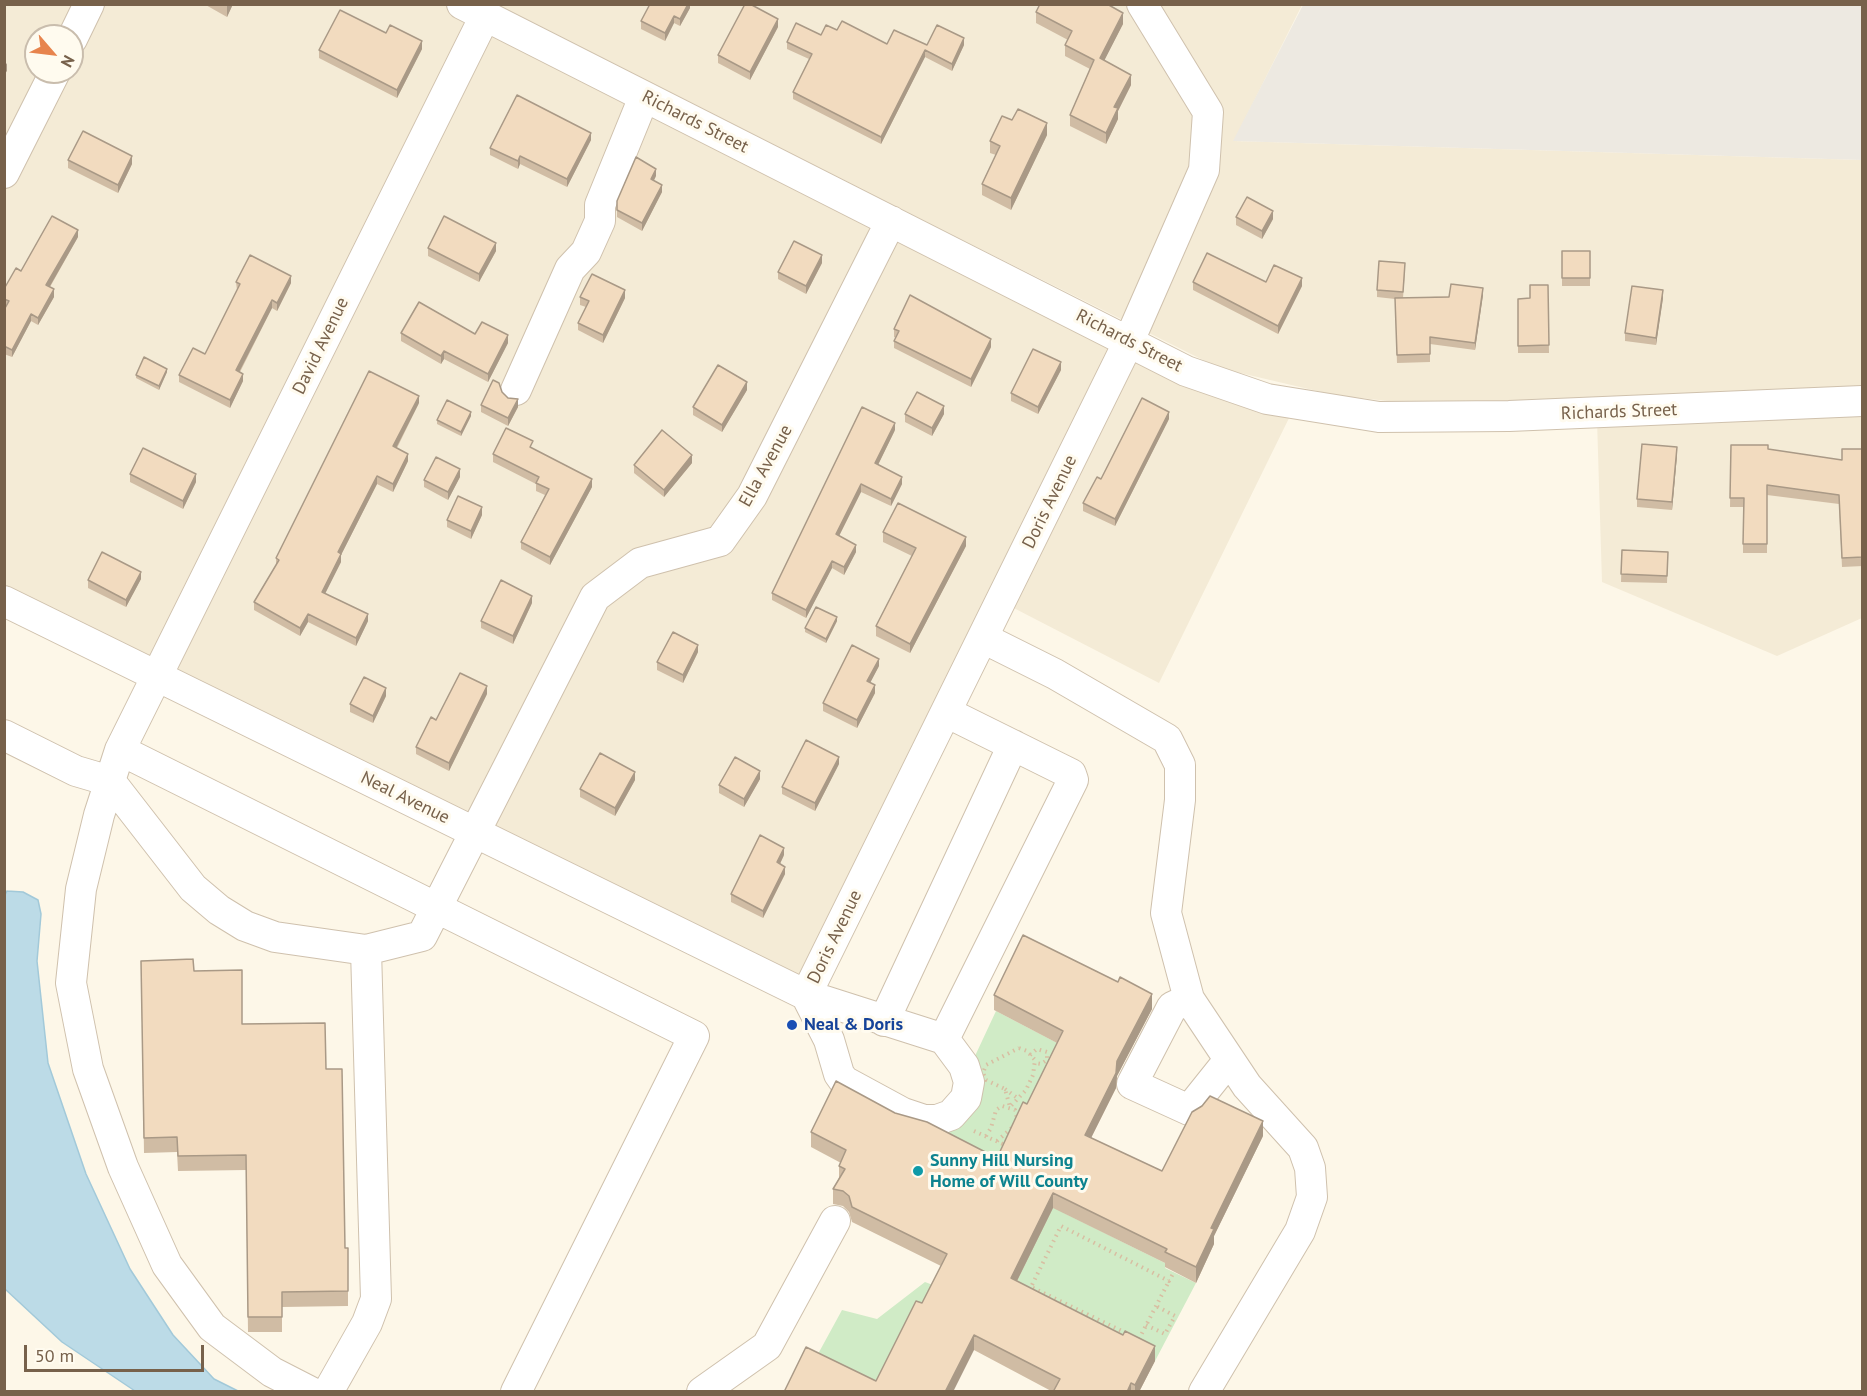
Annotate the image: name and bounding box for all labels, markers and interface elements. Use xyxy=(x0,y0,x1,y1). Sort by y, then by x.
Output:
north arrow xyxy=(24,24,84,84)
text: N xyxy=(57,52,79,71)
street label: Richards Street xyxy=(638,86,752,158)
street label: David Avenue xyxy=(288,294,354,398)
street label: Richards Street xyxy=(1072,305,1186,377)
street label: Richards Street xyxy=(1560,399,1678,425)
street label: Ella Avenue xyxy=(735,421,797,511)
street label: Doris Avenue xyxy=(1018,452,1082,552)
street label: Neal Avenue xyxy=(357,767,453,829)
street label: Doris Avenue xyxy=(803,887,867,987)
place label: Neal & Doris xyxy=(804,1014,903,1036)
marker: Neal & Doris xyxy=(785,1018,799,1032)
place label: Sunny Hill Nursing Home of Will County xyxy=(930,1150,1088,1192)
marker: Sunny Hill Nursing Home of Will County xyxy=(911,1164,925,1178)
scale bar xyxy=(27,1333,207,1371)
text: 50 m xyxy=(35,1344,74,1367)

